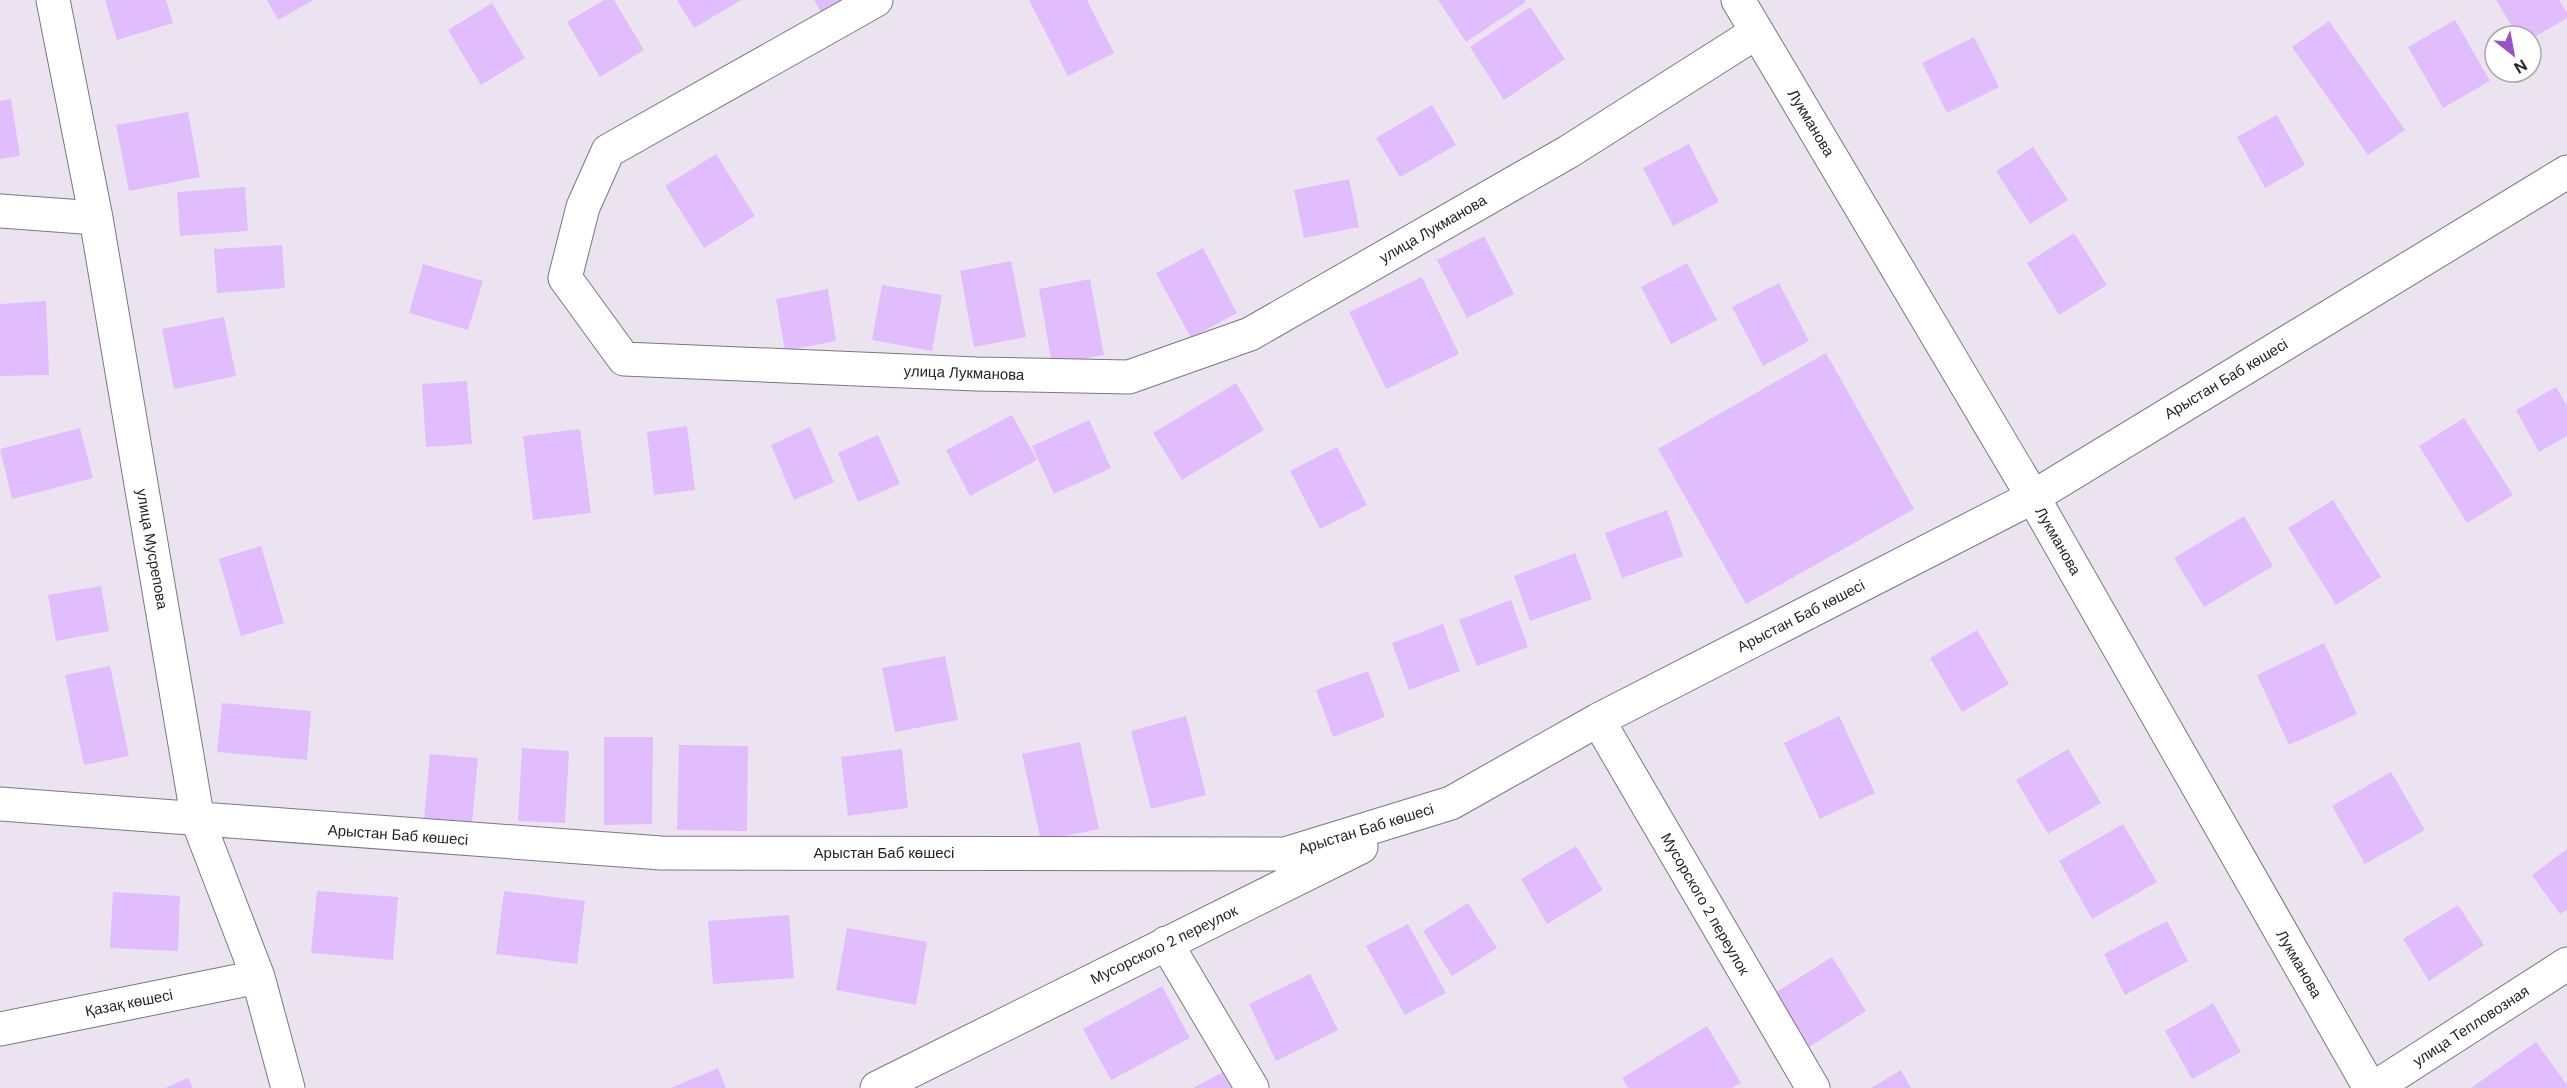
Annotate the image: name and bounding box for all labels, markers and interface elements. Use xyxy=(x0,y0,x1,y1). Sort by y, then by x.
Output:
north arrow xyxy=(2483,24,2543,84)
text: N xyxy=(2510,54,2531,78)
street label: Лукманова xyxy=(1783,85,1839,161)
street label: улица Лукманова xyxy=(1376,190,1491,268)
street label: Арыстан Баб көшесі xyxy=(2160,334,2292,424)
street label: улица Лукманова xyxy=(903,361,1025,385)
street label: улица Мусрепова xyxy=(132,487,173,611)
street label: Лукманова xyxy=(2030,503,2086,579)
street label: Арыстан Баб көшесі xyxy=(1734,575,1868,657)
street label: Арыстан Баб көшесі xyxy=(1296,799,1436,859)
street label: Арыстан Баб көшесі xyxy=(327,820,469,850)
street label: Мусорского 2 переулок xyxy=(1656,829,1754,979)
street label: Арыстан Баб көшесі xyxy=(814,843,954,863)
street label: Мусорского 2 переулок xyxy=(1087,901,1241,989)
street label: Лукманова xyxy=(2271,926,2327,1002)
street label: улица Тепловозная xyxy=(2409,981,2533,1071)
street label: Қазақ көшесі xyxy=(84,985,174,1021)

